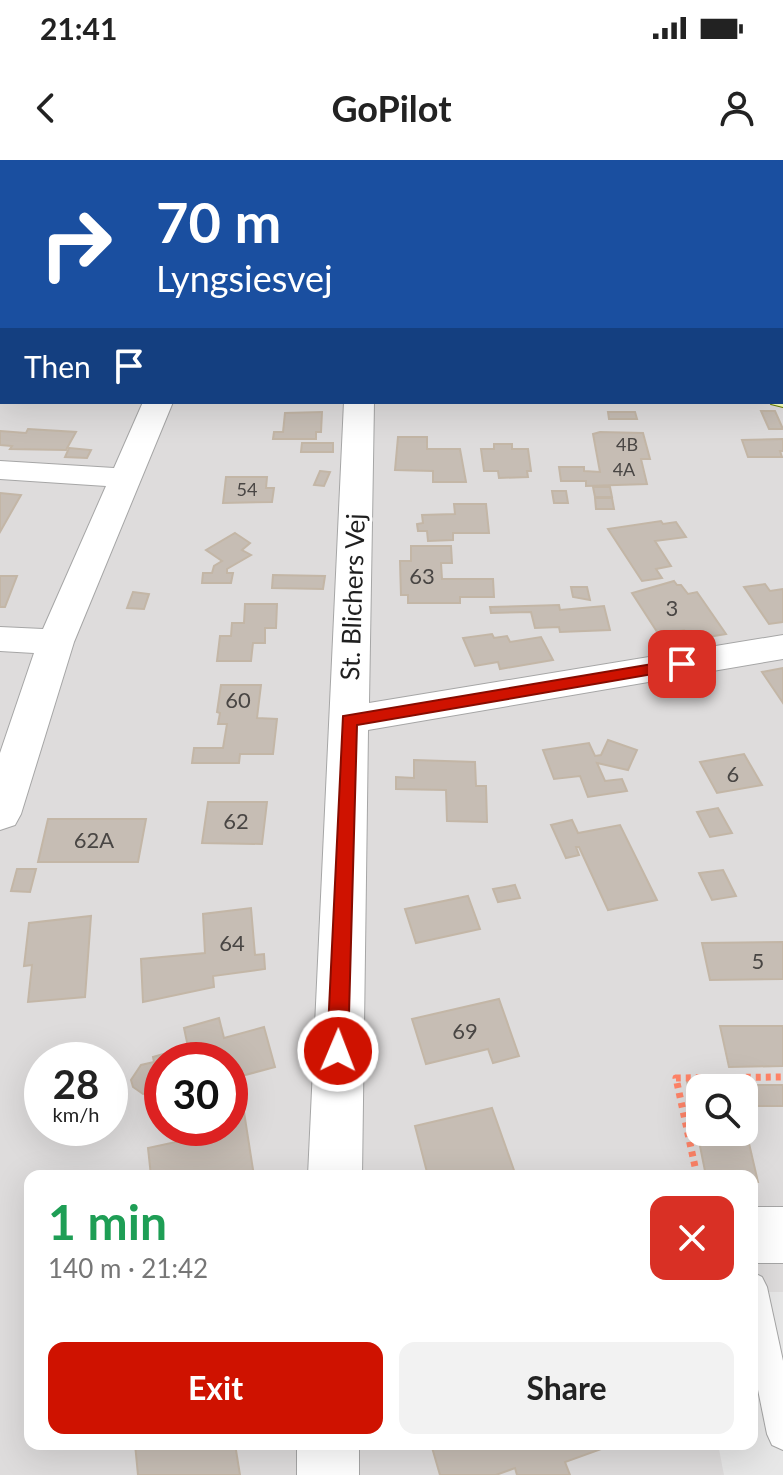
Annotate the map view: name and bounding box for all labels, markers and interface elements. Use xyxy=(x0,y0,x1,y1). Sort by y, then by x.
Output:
text: 21:41 xyxy=(40,10,117,46)
icon: back xyxy=(24,86,68,130)
text: GoPilot xyxy=(331,86,452,130)
icon: person xyxy=(715,86,759,130)
text: 70 m xyxy=(156,188,281,255)
icon: right xyxy=(24,192,128,296)
text: Lyngsiesvej xyxy=(156,256,333,300)
icon: arrive xyxy=(107,344,151,388)
text: Then xyxy=(24,348,91,384)
house number: 4B xyxy=(616,433,638,455)
house number: 4A xyxy=(613,458,636,480)
house number: 54 xyxy=(237,478,257,500)
street label: St. Blichers Vej xyxy=(333,513,371,681)
house number: 63 xyxy=(409,562,435,589)
house number: 3 xyxy=(666,594,678,621)
pin xyxy=(648,630,716,698)
icon: arrive xyxy=(660,642,704,686)
house number: 60 xyxy=(225,686,251,713)
house number: 6 xyxy=(727,760,739,787)
house number: 62 xyxy=(223,807,249,834)
house number: 62A xyxy=(74,826,114,853)
house number: 64 xyxy=(219,929,245,956)
house number: 5 xyxy=(752,947,764,974)
position arrow xyxy=(296,1009,380,1093)
house number: 69 xyxy=(452,1017,478,1044)
speed limit sign: 30 xyxy=(144,1042,248,1146)
text: 28 xyxy=(53,1060,99,1108)
map controls xyxy=(686,1074,758,1146)
button: search xyxy=(686,1074,758,1146)
text: km/h xyxy=(53,1102,99,1126)
text: 1 min xyxy=(48,1193,167,1250)
button: close xyxy=(650,1196,734,1280)
text: 140 m · 21:42 xyxy=(48,1252,208,1284)
button: Exit xyxy=(48,1342,383,1434)
button: Share xyxy=(399,1342,734,1434)

